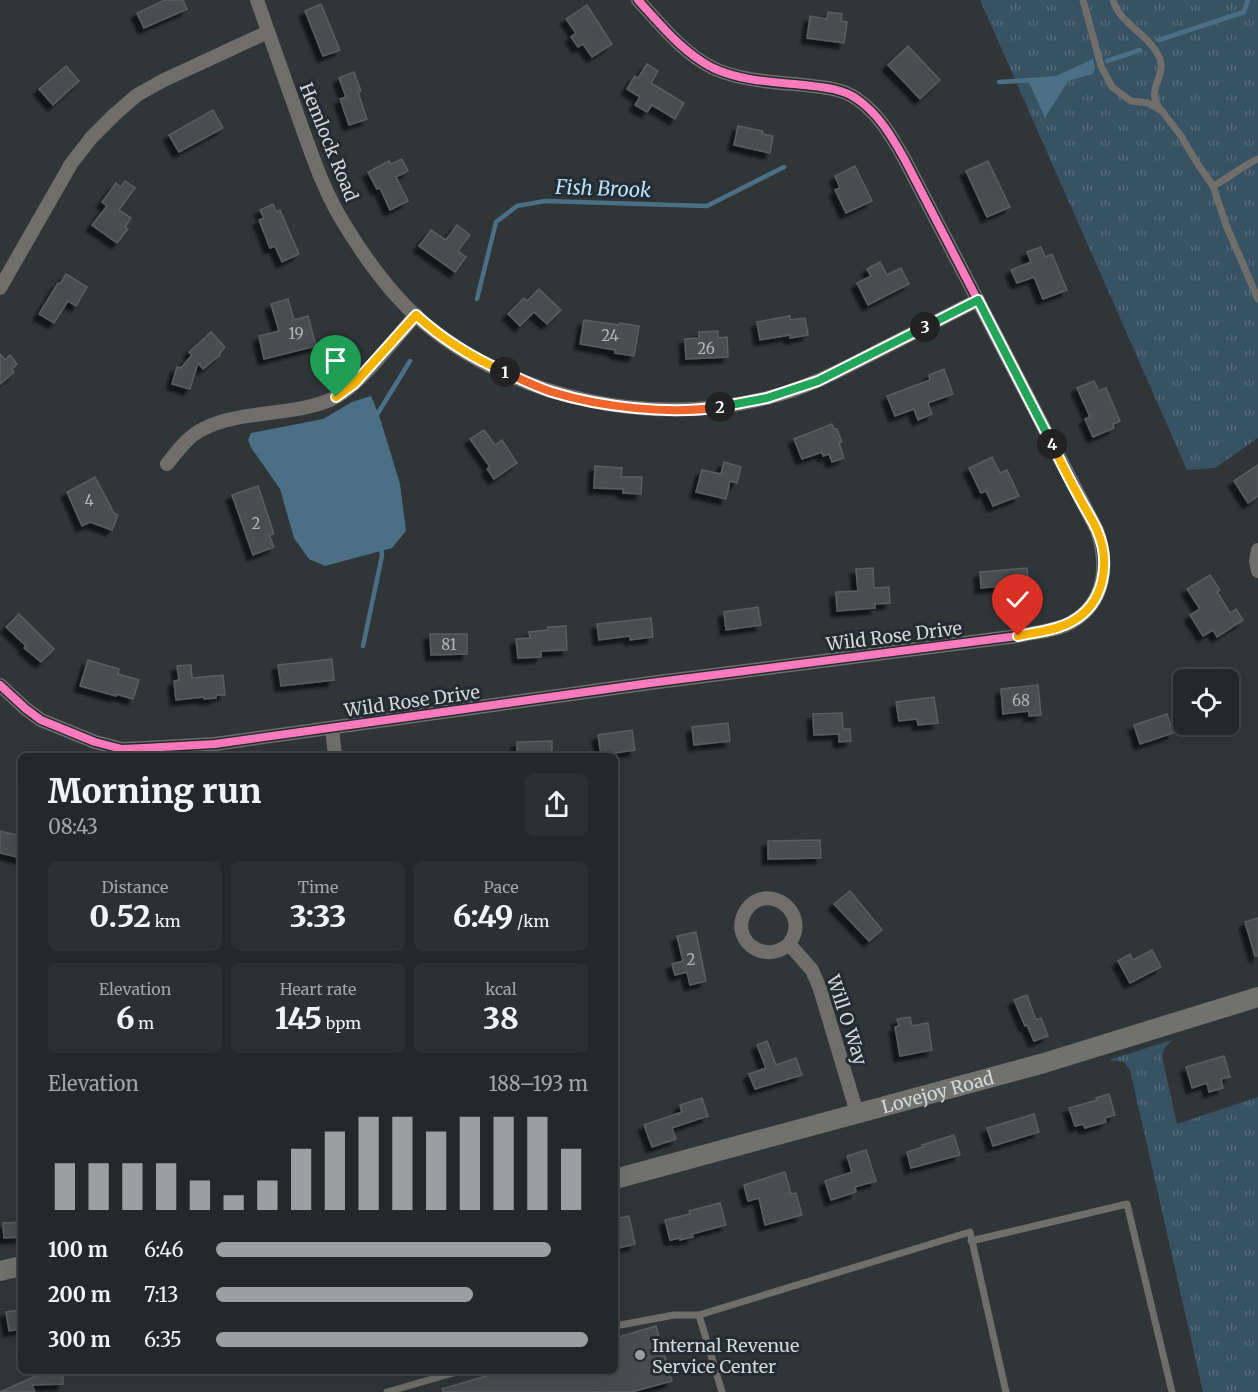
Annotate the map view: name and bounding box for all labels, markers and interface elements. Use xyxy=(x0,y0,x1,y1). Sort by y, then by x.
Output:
street label: Hemlock Road xyxy=(295,79,363,205)
water label: Fish Brook xyxy=(554,174,651,202)
pin: 3 xyxy=(910,312,940,342)
text: 3 xyxy=(920,317,930,337)
house number: 19 xyxy=(288,324,304,343)
house number: 24 xyxy=(601,326,619,345)
pin xyxy=(310,335,361,397)
house number: 26 xyxy=(697,339,715,358)
icon: arrive xyxy=(319,344,352,377)
pin: 1 xyxy=(490,357,520,387)
text: 1 xyxy=(501,362,509,382)
pin: 2 xyxy=(705,392,735,422)
text: 2 xyxy=(715,397,725,417)
pin: 4 xyxy=(1037,429,1067,459)
text: 4 xyxy=(1047,434,1057,454)
house number: 4 xyxy=(84,491,94,510)
house number: 2 xyxy=(252,514,261,533)
pin xyxy=(992,574,1043,636)
icon: check xyxy=(1001,583,1034,616)
street label: Wild Rose Drive xyxy=(824,616,963,656)
house number: 81 xyxy=(441,635,457,654)
map controls xyxy=(1173,669,1239,735)
button: locate xyxy=(1173,669,1239,735)
street label: Wild Rose Drive xyxy=(342,680,481,722)
house number: 68 xyxy=(1012,691,1030,710)
text: Morning run xyxy=(48,771,261,812)
button: share xyxy=(525,773,588,836)
text: 08:43 xyxy=(48,814,98,839)
text: Distance xyxy=(102,877,168,897)
text: Time xyxy=(298,877,338,897)
text: Pace xyxy=(484,877,519,897)
text: 0.52 xyxy=(89,897,151,935)
text: 3:33 xyxy=(290,897,346,935)
text: 6:49 xyxy=(453,897,513,935)
text: km xyxy=(151,911,181,931)
text: /km xyxy=(513,911,549,931)
house number: 2 xyxy=(687,950,696,969)
street label: Will O Way xyxy=(821,971,873,1068)
text: Elevation xyxy=(99,979,171,999)
text: Heart rate xyxy=(280,979,356,999)
text: kcal xyxy=(485,979,517,999)
text: 6 xyxy=(116,999,134,1037)
text: 145 xyxy=(275,999,322,1037)
text: 38 xyxy=(483,999,519,1037)
text: m xyxy=(134,1013,154,1033)
text: bpm xyxy=(322,1013,361,1033)
street label: Lovejoy Road xyxy=(879,1066,996,1118)
text: Elevation xyxy=(48,1071,139,1096)
text: 188–193 m xyxy=(488,1071,588,1096)
text: 100 m xyxy=(48,1237,108,1262)
text: 6:46 xyxy=(144,1237,184,1262)
text: 200 m xyxy=(48,1282,111,1307)
text: 7:13 xyxy=(144,1282,179,1307)
text: 300 m xyxy=(48,1327,111,1352)
text: 6:35 xyxy=(144,1327,182,1352)
place label: Internal Revenue Service Center xyxy=(652,1334,799,1378)
marker: Internal Revenue Service Center xyxy=(633,1348,647,1362)

